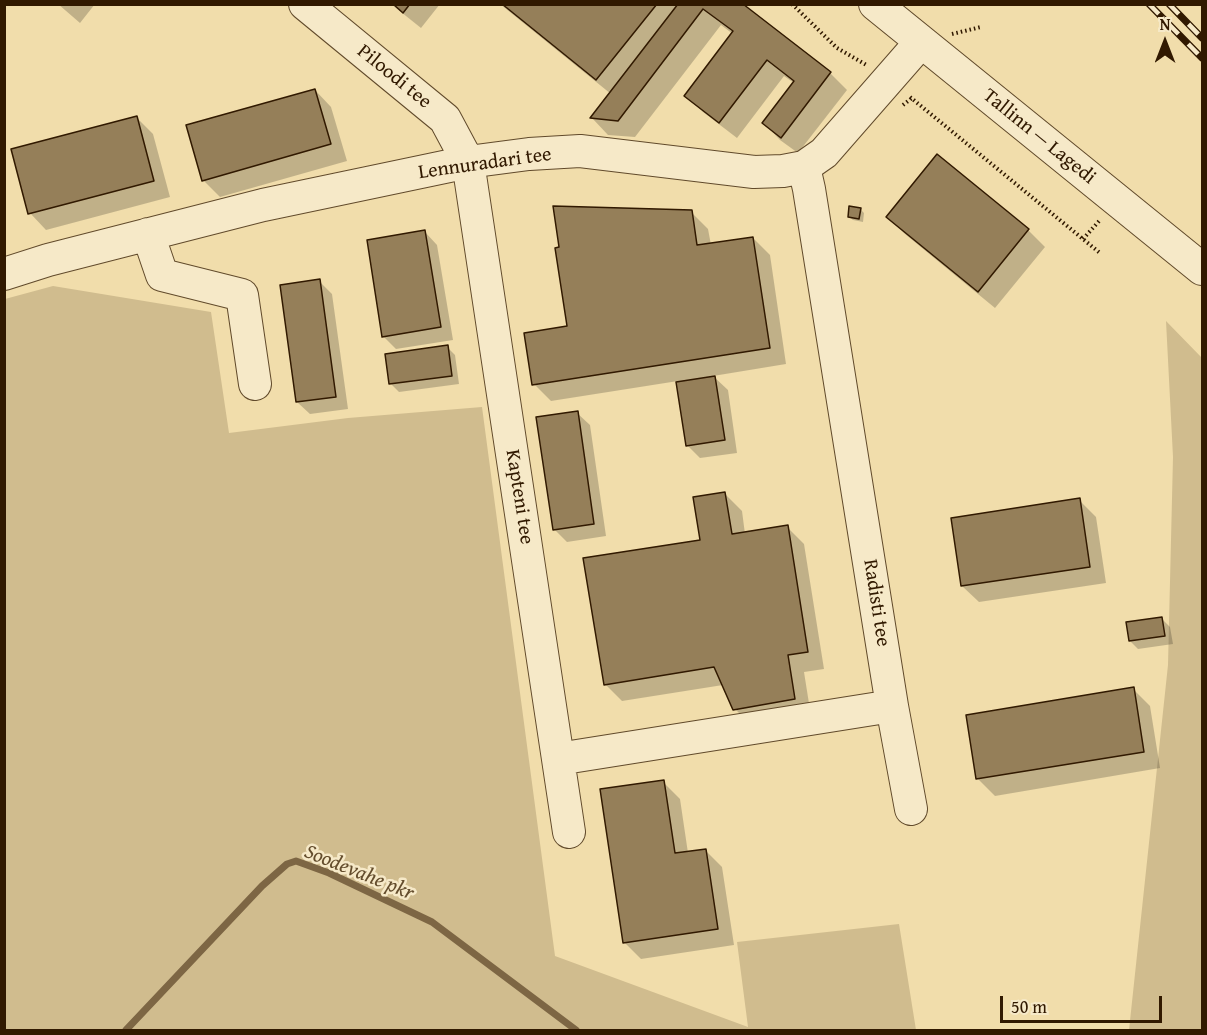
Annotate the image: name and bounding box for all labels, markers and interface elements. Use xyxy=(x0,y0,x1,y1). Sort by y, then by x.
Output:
north arrow xyxy=(1135,12,1195,72)
text: N xyxy=(1160,12,1170,36)
street label: Piloodi tee xyxy=(352,40,436,114)
street label: Tallinn — Lagedi xyxy=(978,84,1100,190)
street label: Lennuradari tee xyxy=(417,143,553,185)
street label: Kapteni tee xyxy=(500,448,538,546)
street label: Radisti tee xyxy=(857,558,895,648)
water label: Soodevahe pkr xyxy=(301,840,417,906)
scale bar xyxy=(1003,984,1165,1022)
text: 50 m xyxy=(1011,993,1047,1020)

